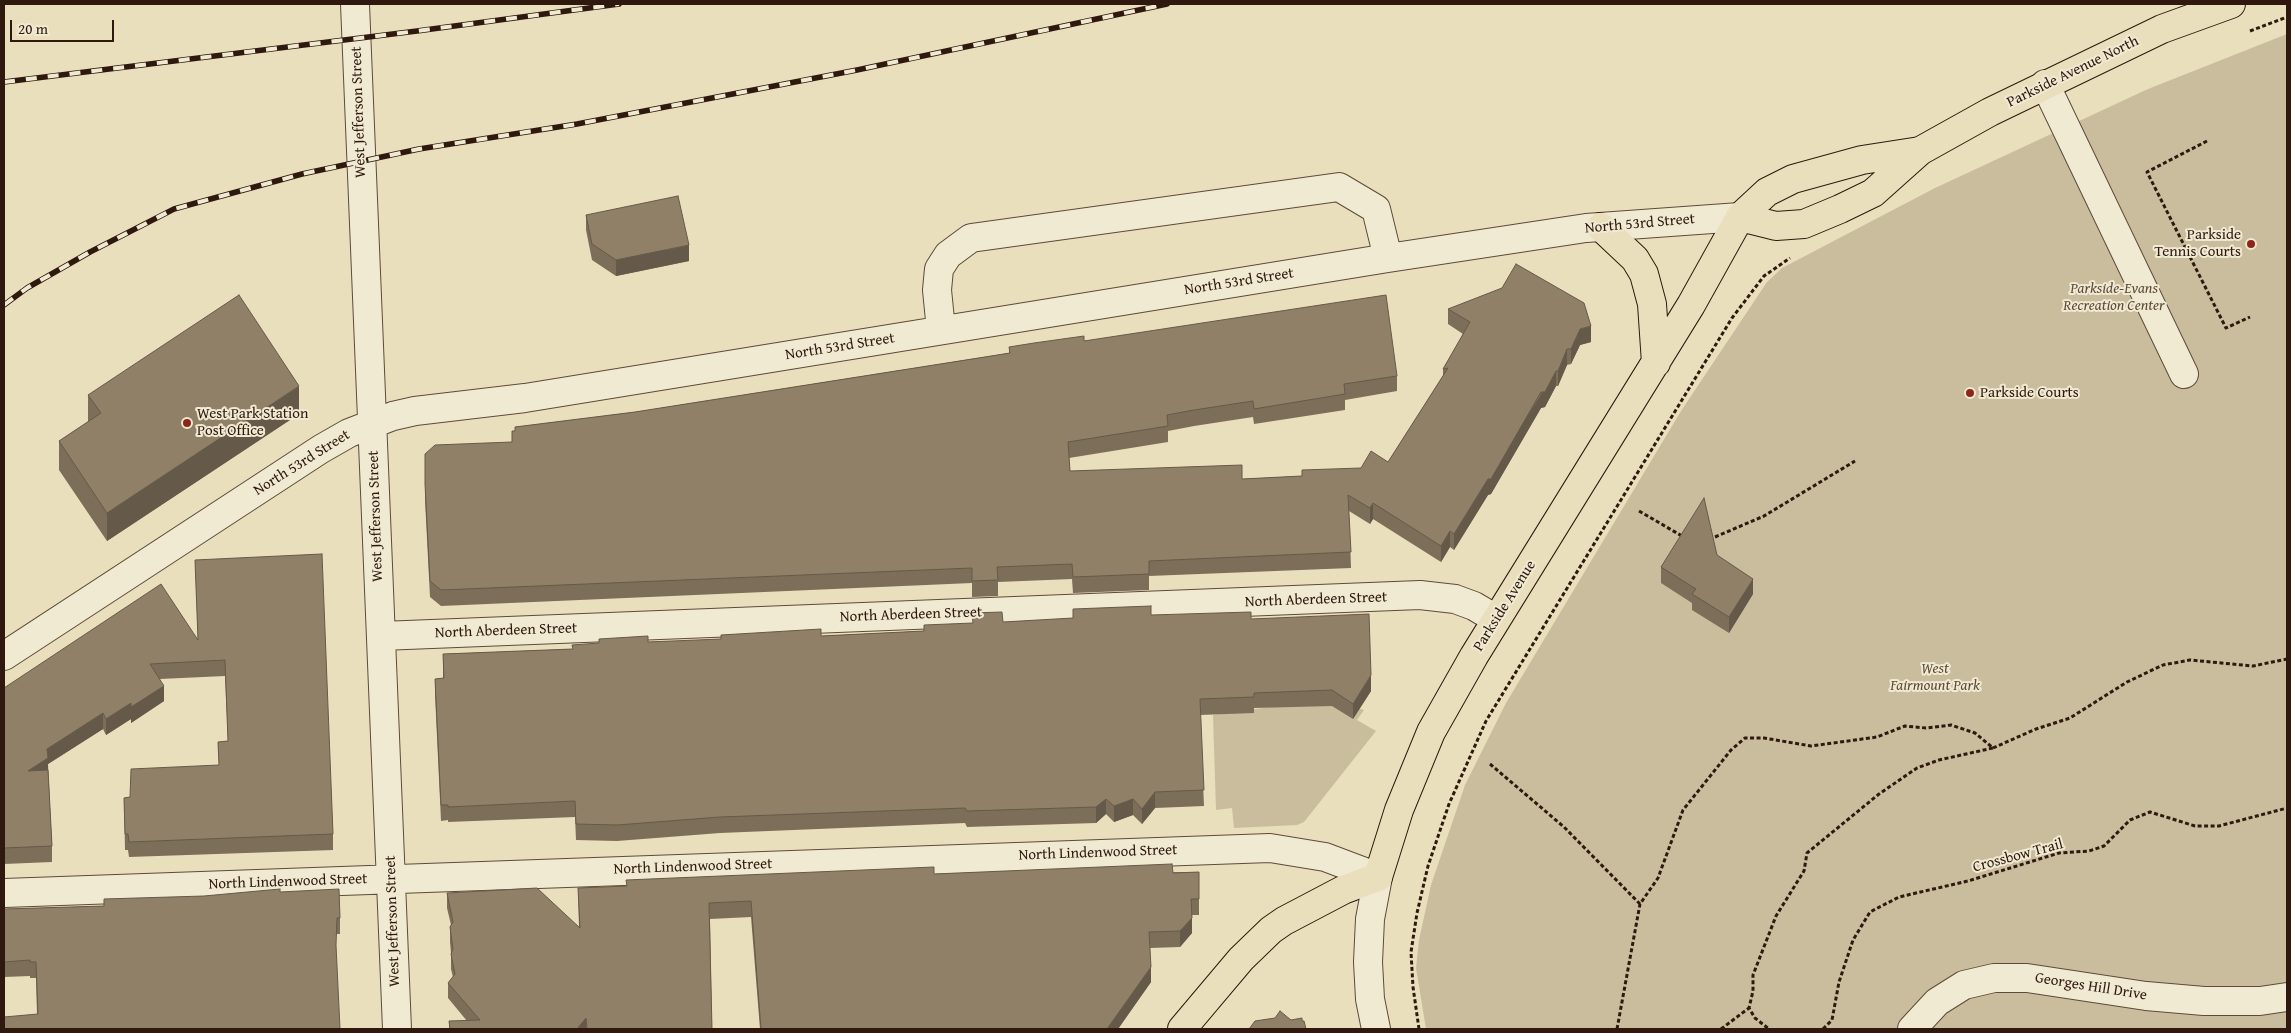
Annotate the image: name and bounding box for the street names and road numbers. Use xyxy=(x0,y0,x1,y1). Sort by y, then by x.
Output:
street label: Parkside Avenue North xyxy=(2004,32,2142,112)
street label: West Jefferson Street xyxy=(348,46,370,178)
street label: North 53rd Street xyxy=(1584,210,1696,238)
street label: North 53rd Street xyxy=(1183,264,1295,300)
street label: North 53rd Street xyxy=(784,329,896,365)
street label: North 53rd Street xyxy=(250,426,354,500)
street label: West Jefferson Street xyxy=(365,450,387,582)
street label: Parkside Avenue xyxy=(1470,557,1540,655)
street label: North Aberdeen Street xyxy=(1245,589,1387,611)
street label: North Aberdeen Street xyxy=(840,604,982,626)
street label: North Aberdeen Street xyxy=(435,620,577,642)
street label: Crossbow Trail xyxy=(1971,835,2065,877)
street label: North Lindenwood Street xyxy=(1018,841,1178,865)
street label: West Jefferson Street xyxy=(382,855,404,987)
street label: North Lindenwood Street xyxy=(613,855,773,879)
street label: North Lindenwood Street xyxy=(208,870,368,894)
street label: Georges Hill Drive xyxy=(2034,969,2148,1005)

